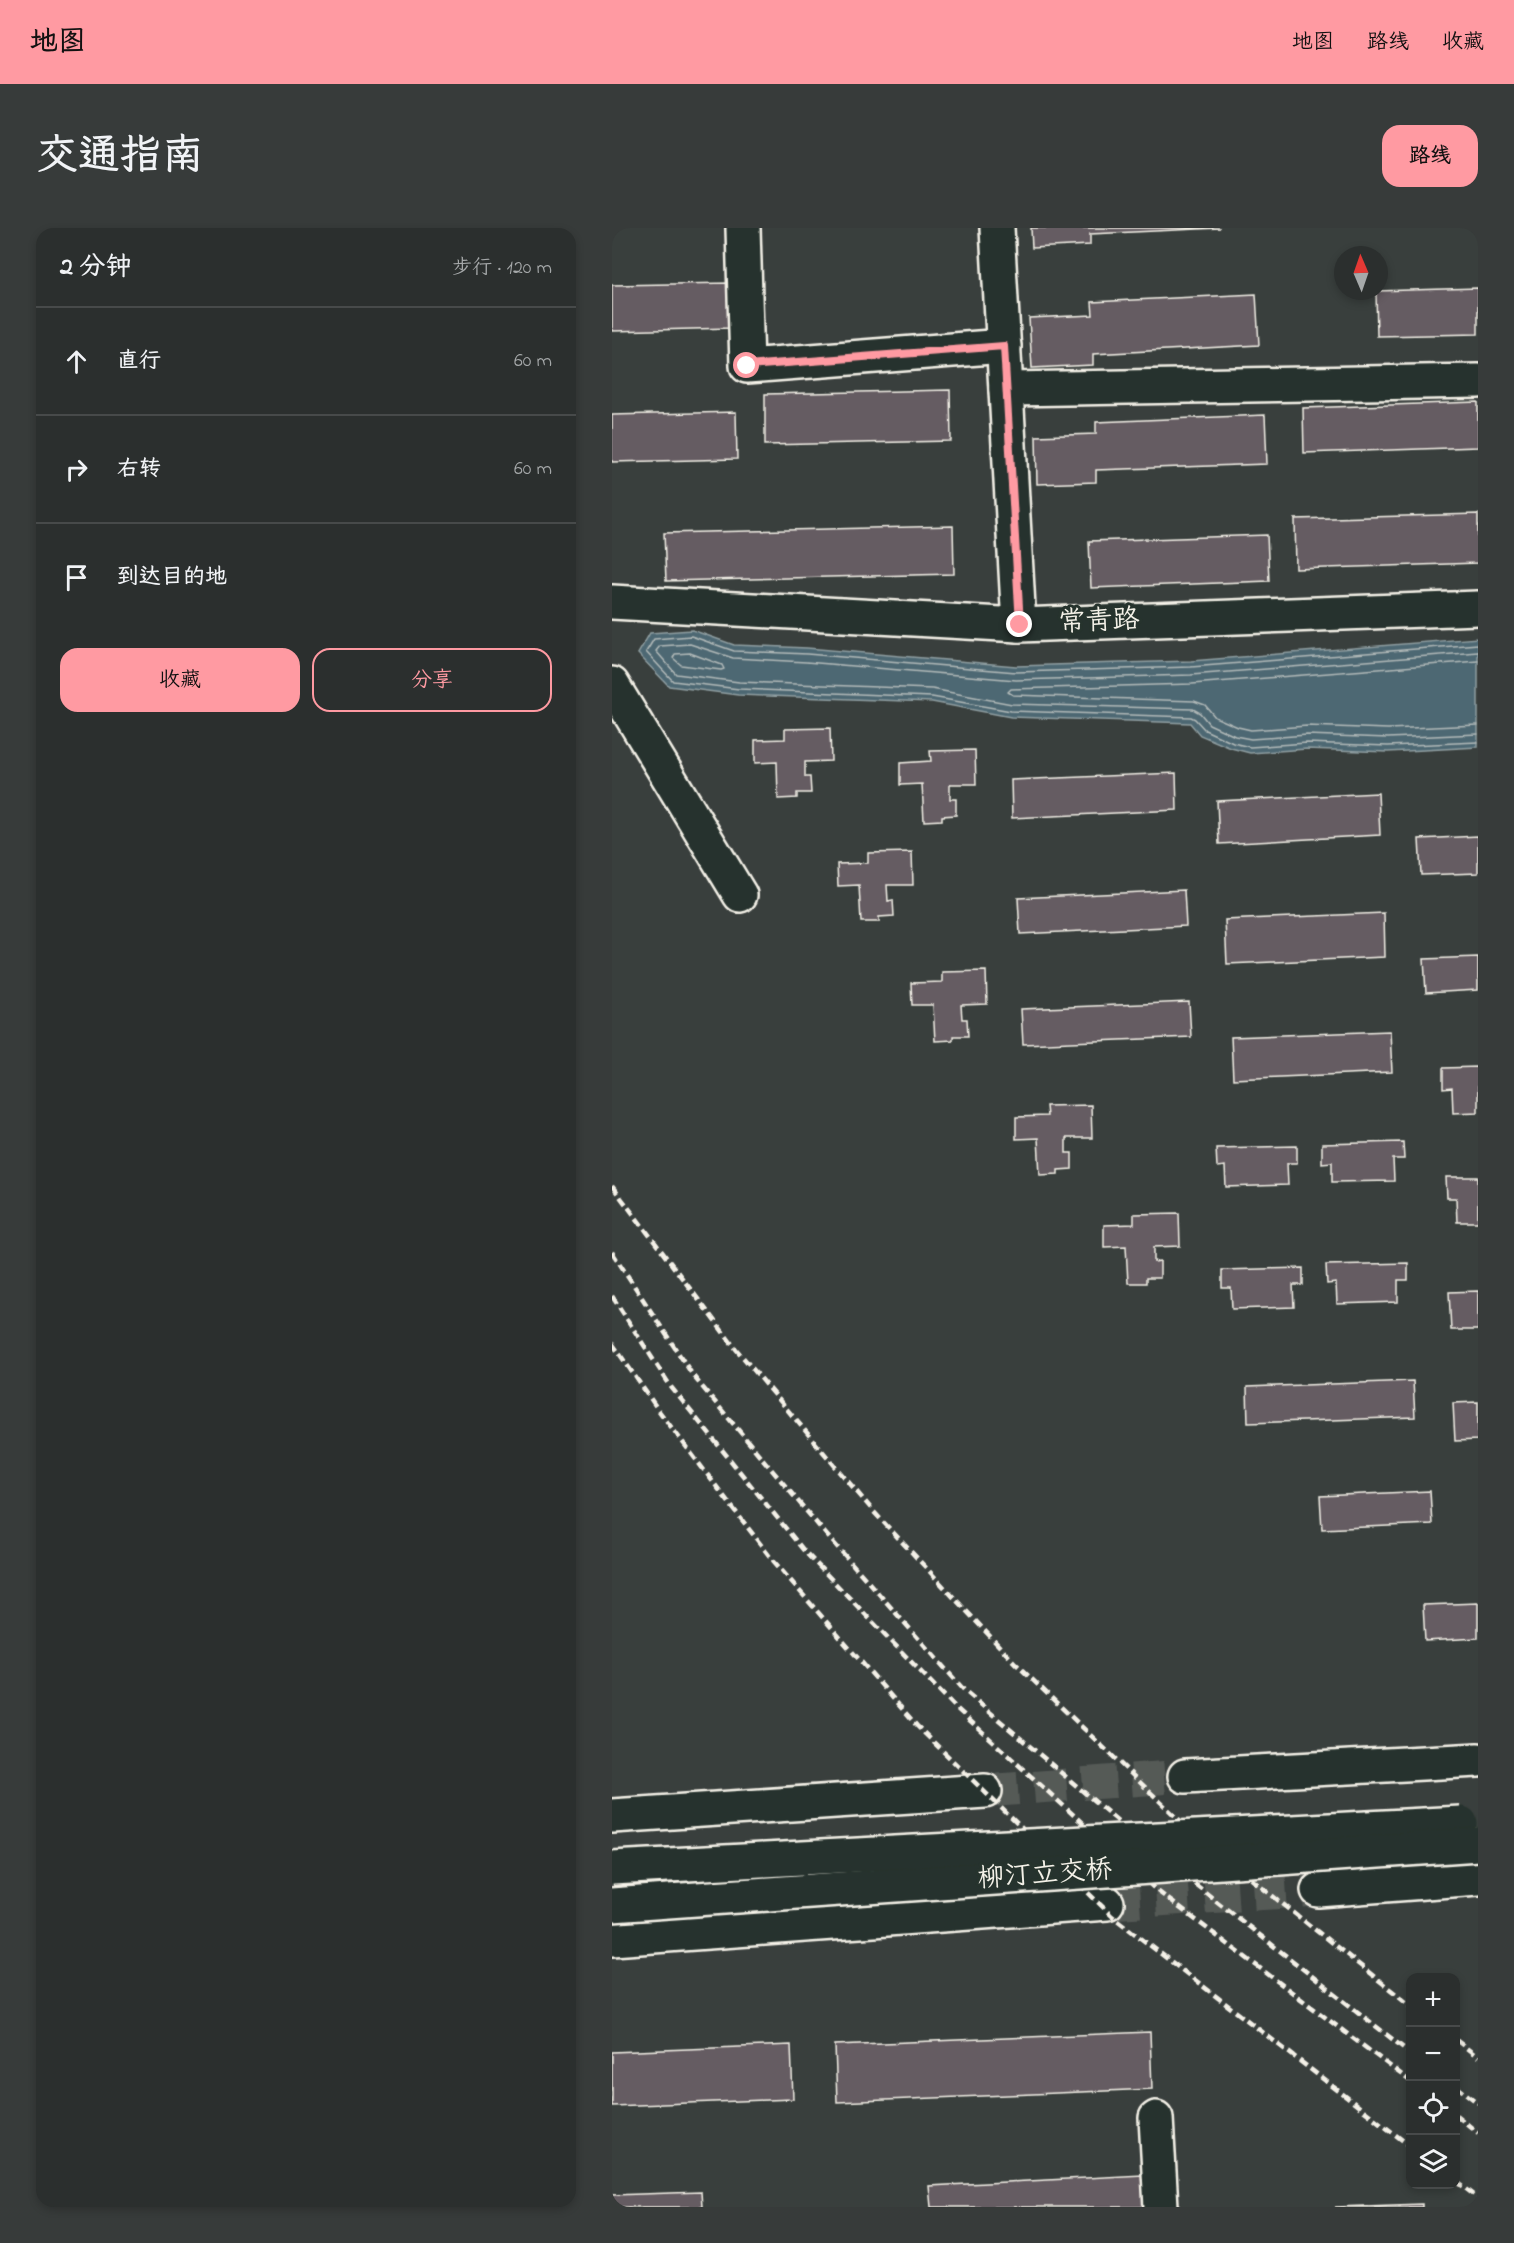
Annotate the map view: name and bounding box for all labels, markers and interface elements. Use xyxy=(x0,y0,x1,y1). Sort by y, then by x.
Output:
text: 地图 xyxy=(30,23,86,64)
text: 地图 xyxy=(1292,28,1334,58)
text: 路线 xyxy=(1367,28,1409,58)
text: 收藏 xyxy=(1442,28,1484,58)
button: 路线 xyxy=(1382,125,1478,187)
text: 交通指南 xyxy=(36,127,204,188)
north arrow xyxy=(1334,246,1388,300)
text: 2 分钟 xyxy=(60,249,131,287)
text: 步行 · 120 m xyxy=(452,254,552,283)
icon: ahead xyxy=(60,345,93,378)
text: 直行 xyxy=(117,346,161,378)
text: 60 m xyxy=(514,347,552,376)
route start xyxy=(733,352,759,378)
icon: right xyxy=(60,453,93,486)
text: 右转 xyxy=(117,454,161,486)
text: 60 m xyxy=(514,455,552,484)
icon: arrive xyxy=(60,561,93,594)
text: 到达目的地 xyxy=(117,562,227,594)
street label: 常青路 xyxy=(1058,601,1140,643)
route end xyxy=(1006,611,1032,637)
button: 收藏 xyxy=(60,648,300,712)
button: 分享 xyxy=(312,648,552,712)
street label: 柳汀立交桥 xyxy=(976,1851,1114,1899)
map controls xyxy=(1406,1973,1460,2189)
button: + xyxy=(1406,1973,1460,2027)
button: − xyxy=(1406,2027,1460,2081)
button: locate xyxy=(1406,2081,1460,2135)
button: layers xyxy=(1406,2135,1460,2189)

